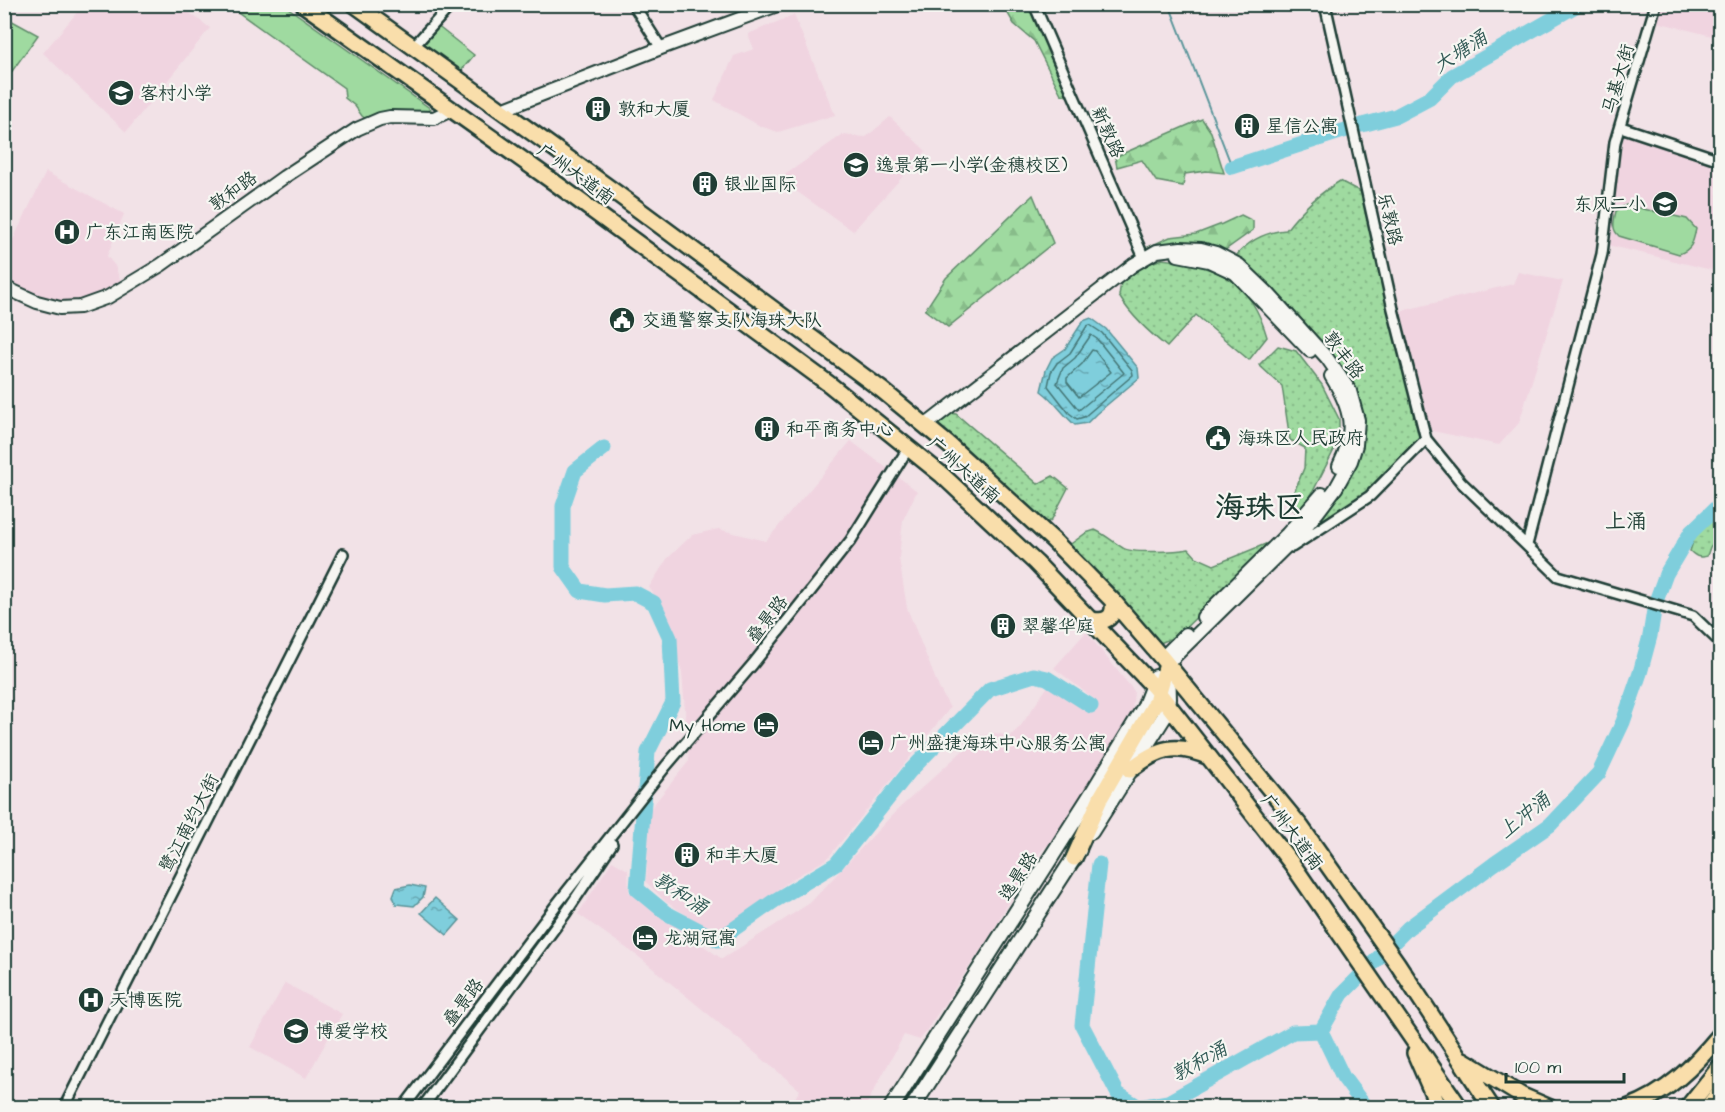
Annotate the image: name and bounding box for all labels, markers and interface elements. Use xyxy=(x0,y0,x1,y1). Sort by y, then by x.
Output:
water label: 大塘涌 xyxy=(1428,23,1494,80)
street label: 马基大街 xyxy=(1597,41,1640,117)
school or university icon: 客村小学 xyxy=(106,78,136,108)
place label: 客村小学 xyxy=(140,81,212,106)
building icon: 敦和大厦 xyxy=(583,94,613,124)
place label: 敦和大厦 xyxy=(618,97,690,122)
street label: 新敦路 xyxy=(1085,102,1130,162)
building icon: 星信公寓 xyxy=(1232,111,1262,141)
place label: 星信公寓 xyxy=(1266,114,1338,139)
street label: 广州大道南 xyxy=(532,138,619,211)
school or university icon: 逸景第一小学(金穗校区) xyxy=(841,150,871,180)
place label: 逸景第一小学(金穗校区) xyxy=(876,153,1068,178)
street label: 敦和路 xyxy=(204,165,262,217)
building icon: 银业国际 xyxy=(690,169,720,199)
place label: 银业国际 xyxy=(724,172,796,197)
school or university icon: 东风二小 xyxy=(1650,189,1680,219)
street label: 乐敦路 xyxy=(1371,190,1408,248)
place label: 东风二小 xyxy=(1574,192,1646,217)
hospital icon: 广东江南医院 xyxy=(52,217,82,247)
place label: 广东江南医院 xyxy=(86,220,194,245)
public building icon: 交通警察支队海珠大队 xyxy=(607,305,637,335)
place label: 交通警察支队海珠大队 xyxy=(642,308,822,333)
street label: 敦丰路 xyxy=(1317,326,1370,384)
building icon: 和平商务中心 xyxy=(752,414,782,444)
place label: 和平商务中心 xyxy=(786,417,894,442)
public building icon: 海珠区人民政府 xyxy=(1203,423,1233,453)
place label: 海珠区人民政府 xyxy=(1238,426,1364,451)
street label: 广州大道南 xyxy=(922,431,1005,510)
district label: 海珠区 xyxy=(1215,487,1305,529)
district label: 上涌 xyxy=(1605,507,1647,536)
street label: 叠景路 xyxy=(741,590,794,648)
building icon: 翠馨华庭 xyxy=(988,611,1018,641)
place label: 翠馨华庭 xyxy=(1022,614,1094,639)
hotel icon: My Home xyxy=(751,710,781,740)
place label: My Home xyxy=(669,713,746,739)
hotel icon: 广州盛捷海珠中心服务公寓 xyxy=(856,728,886,758)
place label: 广州盛捷海珠中心服务公寓 xyxy=(890,731,1106,756)
street label: 鹭江南约大街 xyxy=(154,769,225,877)
water label: 上冲涌 xyxy=(1493,785,1558,846)
street label: 广州大道南 xyxy=(1255,789,1329,876)
building icon: 和丰大厦 xyxy=(672,840,702,870)
place label: 和丰大厦 xyxy=(706,843,778,868)
street label: 逸景路 xyxy=(993,847,1044,906)
water label: 敦和涌 xyxy=(648,866,714,922)
hotel icon: 龙湖冠寓 xyxy=(630,923,660,953)
place label: 龙湖冠寓 xyxy=(664,926,736,951)
street label: 叠景路 xyxy=(437,973,490,1031)
hospital icon: 天博医院 xyxy=(76,985,106,1015)
place label: 天博医院 xyxy=(110,988,182,1013)
school or university icon: 博爱学校 xyxy=(281,1016,311,1046)
place label: 博爱学校 xyxy=(316,1019,388,1044)
water label: 敦和涌 xyxy=(1166,1035,1233,1089)
scale bar xyxy=(1506,1046,1624,1084)
text: 100 m xyxy=(1515,1055,1561,1080)

